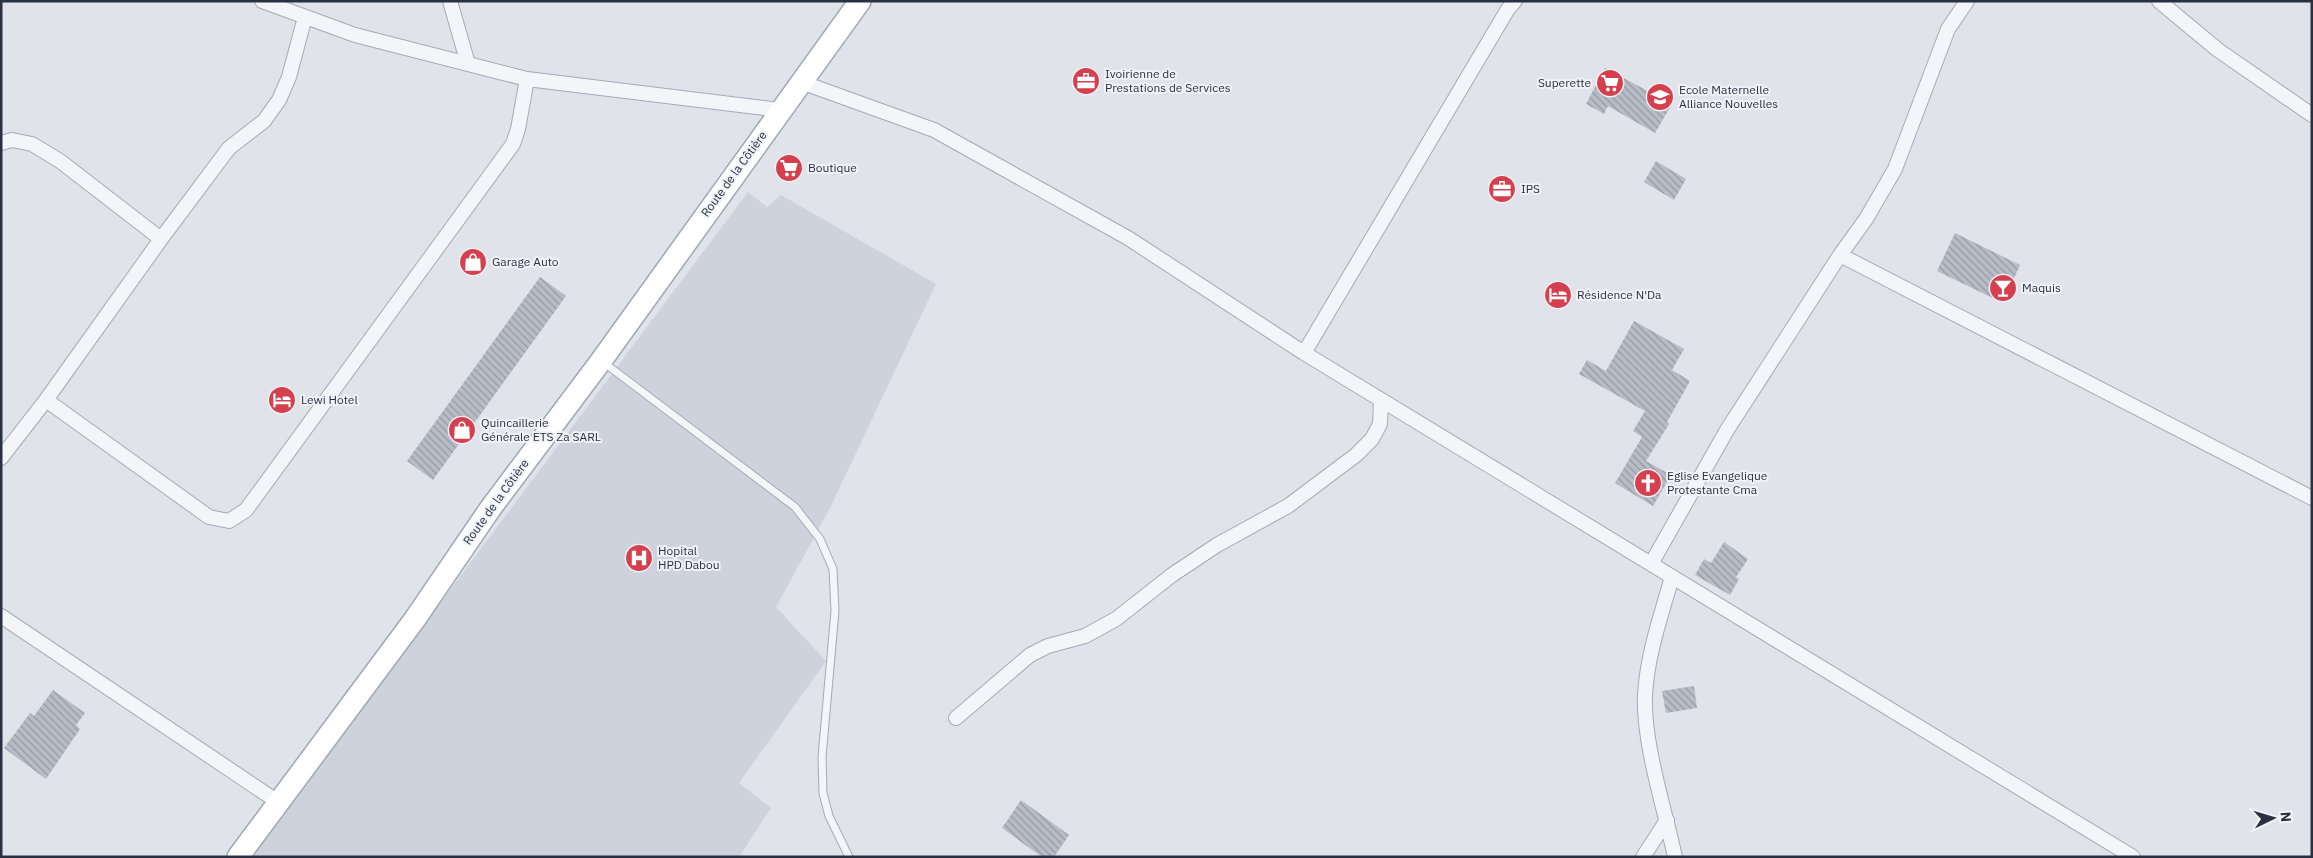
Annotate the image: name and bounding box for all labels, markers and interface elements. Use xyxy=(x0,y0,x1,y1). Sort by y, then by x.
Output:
office icon: Ivoirienne de Prestations de Services xyxy=(1071,66,1101,96)
place label: Ivoirienne de Prestations de Services xyxy=(1105,66,1231,95)
supermarket icon: Superette xyxy=(1595,68,1625,98)
place label: Superette xyxy=(1538,75,1591,90)
school or university icon: Ecole Maternelle Alliance Nouvelles xyxy=(1645,82,1675,112)
place label: Ecole Maternelle Alliance Nouvelles xyxy=(1679,82,1778,111)
street label: Route de la Côtière xyxy=(697,128,770,220)
supermarket icon: Boutique xyxy=(774,153,804,183)
place label: Boutique xyxy=(808,160,857,175)
office icon: IPS xyxy=(1487,174,1517,204)
place label: IPS xyxy=(1521,181,1540,196)
shop icon: Garage Auto xyxy=(458,247,488,277)
place label: Garage Auto xyxy=(492,254,559,269)
bar icon: Maquis xyxy=(1988,273,2018,303)
hotel icon: Résidence N'Da xyxy=(1543,280,1573,310)
place label: Maquis xyxy=(2022,280,2061,295)
place label: Résidence N'Da xyxy=(1577,287,1662,302)
hotel icon: Lewi Hotel xyxy=(267,385,297,415)
place label: Lewi Hotel xyxy=(301,392,358,407)
shop icon: Quincaillerie Générale ETS Za SARL xyxy=(447,415,477,445)
place label: Quincaillerie Générale ETS Za SARL xyxy=(481,415,601,444)
street label: Route de la Côtière xyxy=(459,456,532,548)
church icon: Eglise Evangelique Protestante Cma xyxy=(1633,468,1663,498)
place label: Eglise Evangelique Protestante Cma xyxy=(1667,468,1768,497)
hospital icon: Hopital HPD Dabou xyxy=(624,543,654,573)
place label: Hopital HPD Dabou xyxy=(658,543,720,572)
north arrow xyxy=(2248,793,2298,843)
text: N xyxy=(2277,811,2295,823)

